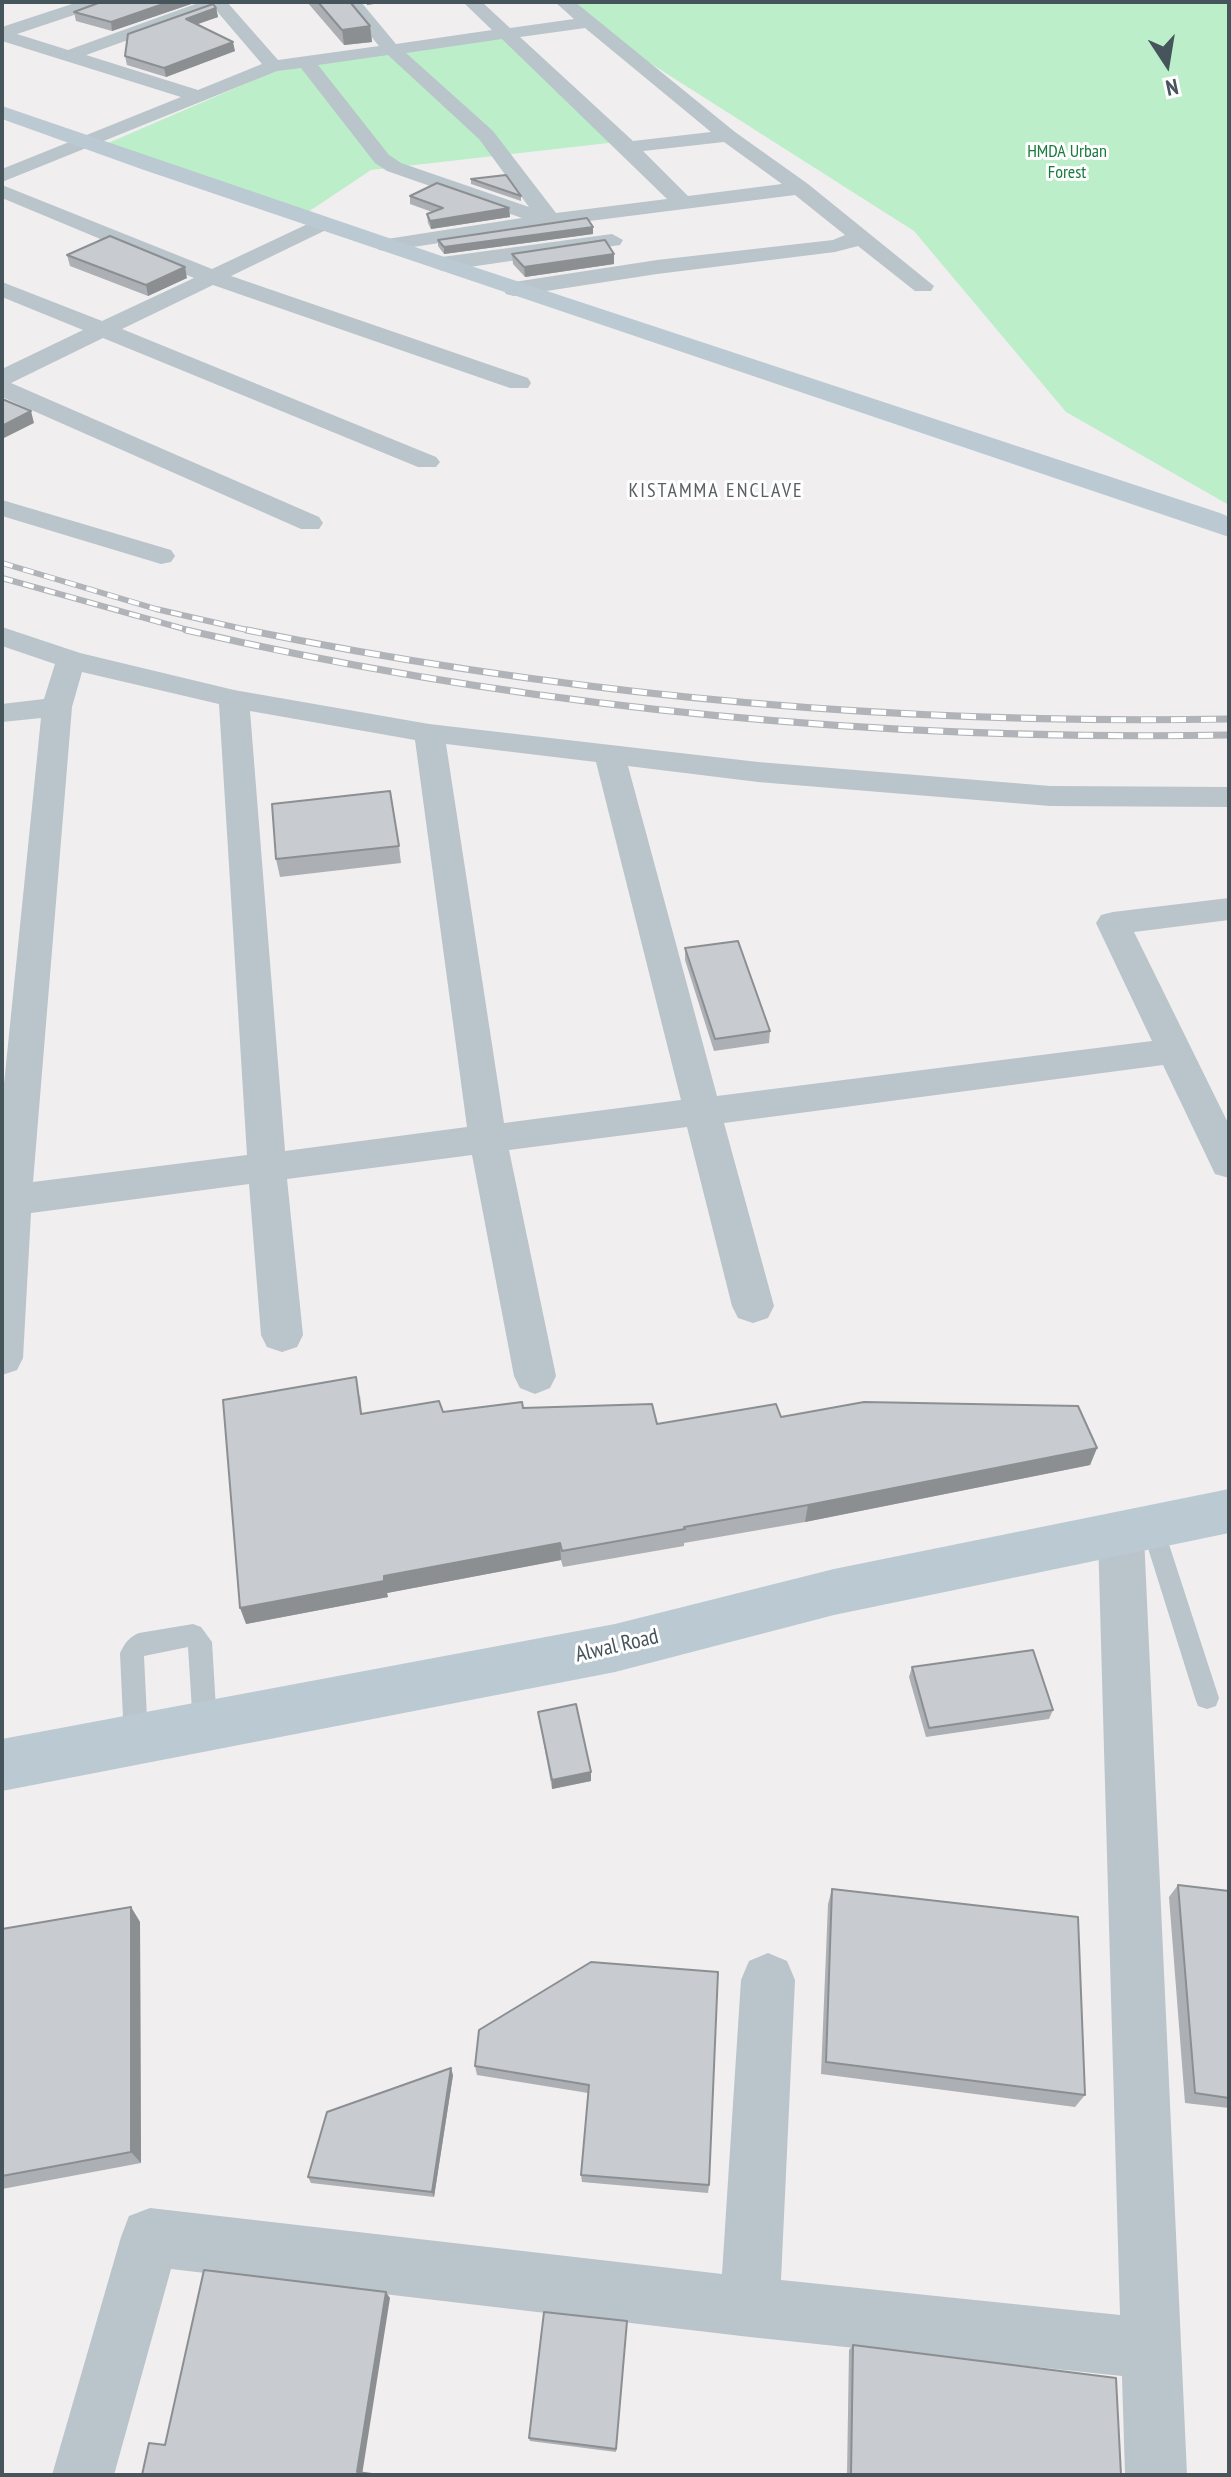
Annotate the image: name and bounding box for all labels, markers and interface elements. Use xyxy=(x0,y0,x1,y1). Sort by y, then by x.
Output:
north arrow xyxy=(1127,24,1207,104)
text: N xyxy=(1163,73,1181,102)
park label: HMDA Urban Forest xyxy=(1027,141,1107,184)
district label: KISTAMMA ENCLAVE xyxy=(629,479,803,503)
street label: Alwal Road xyxy=(573,1624,661,1668)

